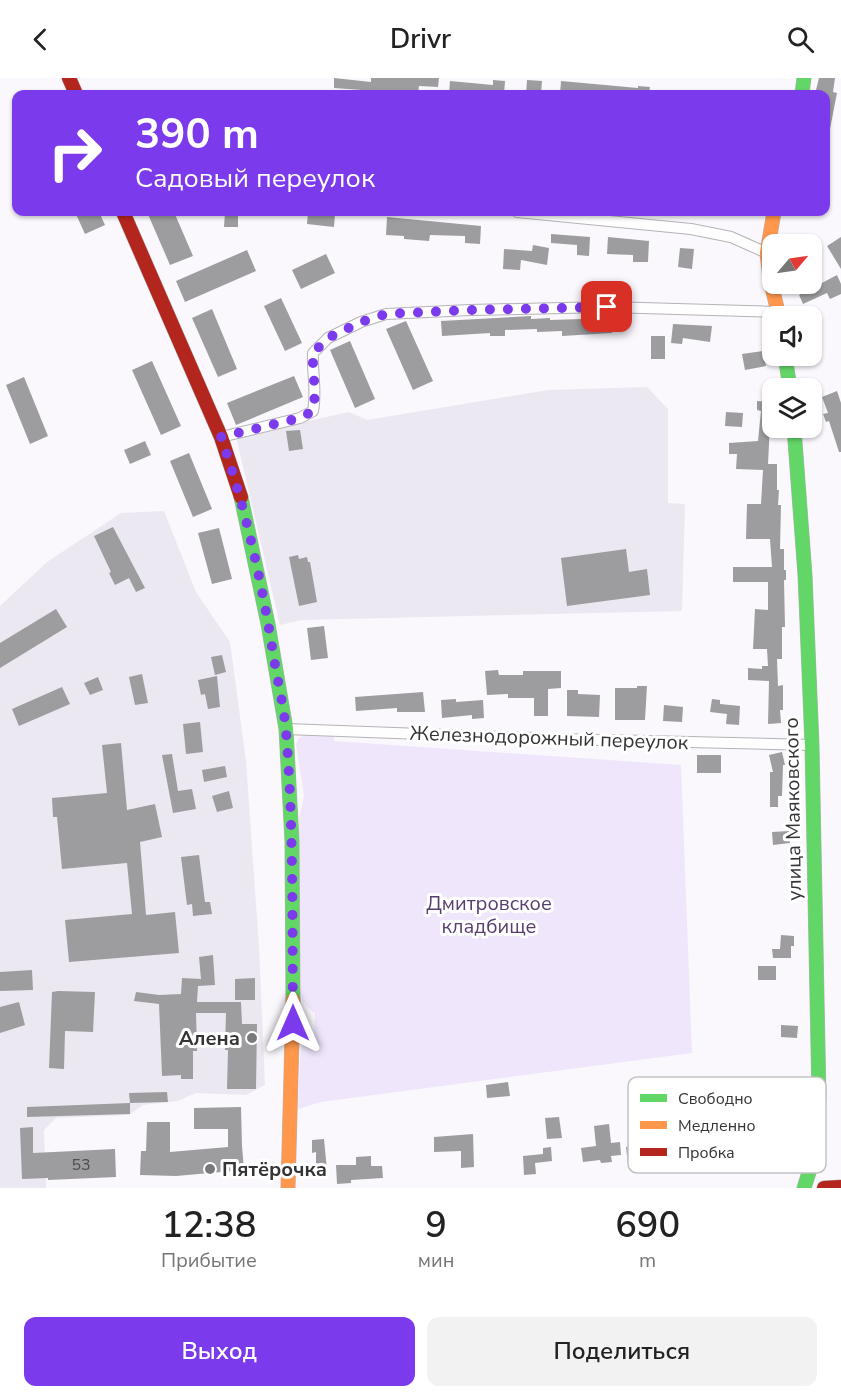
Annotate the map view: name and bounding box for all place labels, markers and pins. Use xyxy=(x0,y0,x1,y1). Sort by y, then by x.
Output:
pin xyxy=(581,281,632,332)
place label: Алена xyxy=(179,1025,240,1052)
marker: Алена xyxy=(245,1031,259,1045)
place label: Пятёрочка xyxy=(222,1156,327,1183)
marker: Пятёрочка xyxy=(203,1162,217,1176)

